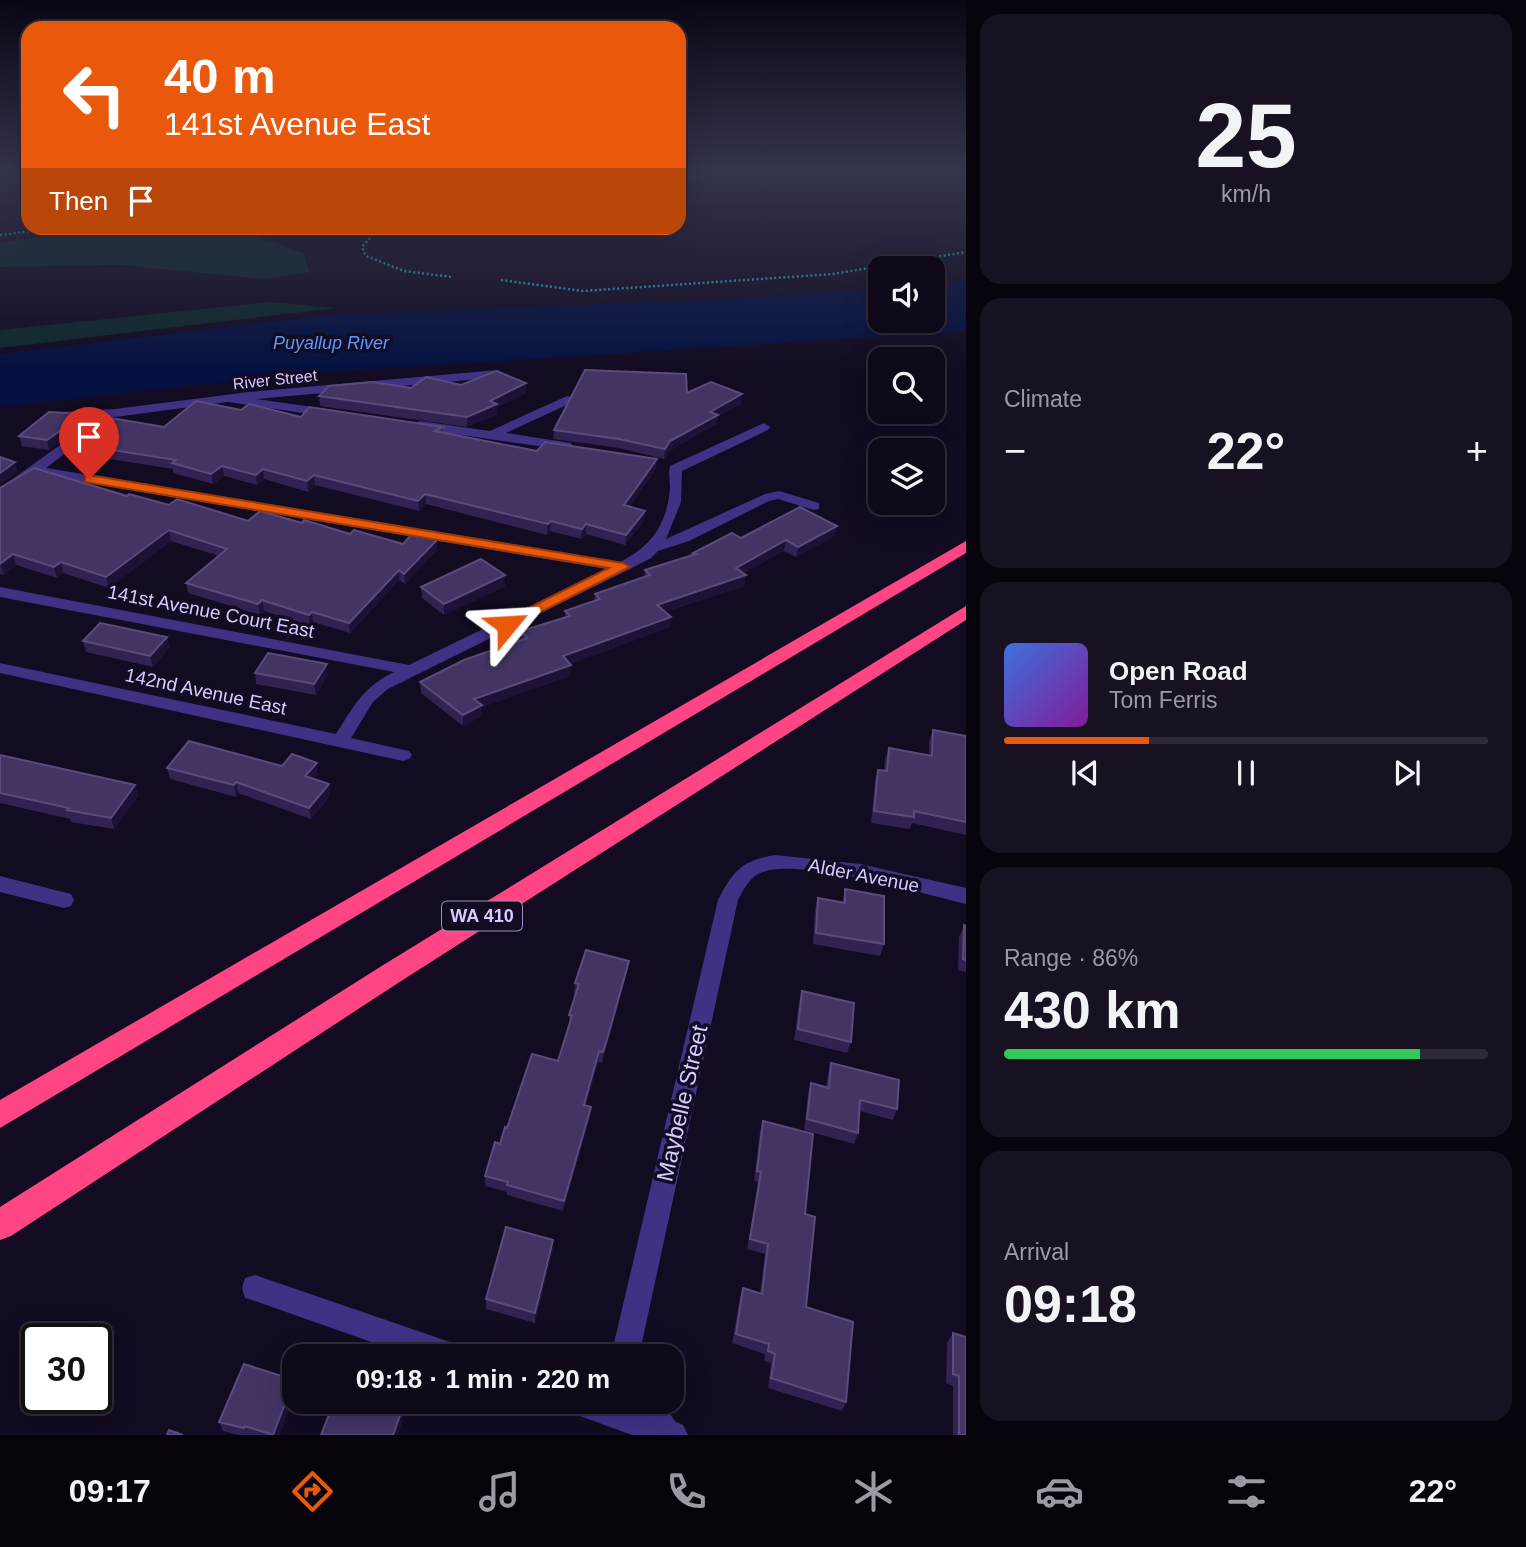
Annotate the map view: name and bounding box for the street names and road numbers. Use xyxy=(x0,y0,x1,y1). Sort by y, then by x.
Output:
street label: River Street xyxy=(232,367,318,392)
street label: 141st Avenue Court East xyxy=(106,581,317,642)
street label: 142nd Avenue East xyxy=(123,664,289,719)
street label: Alder Avenue xyxy=(807,854,921,897)
road number: WA 410 xyxy=(442,902,522,931)
street label: Maybelle Street xyxy=(651,1022,713,1184)

